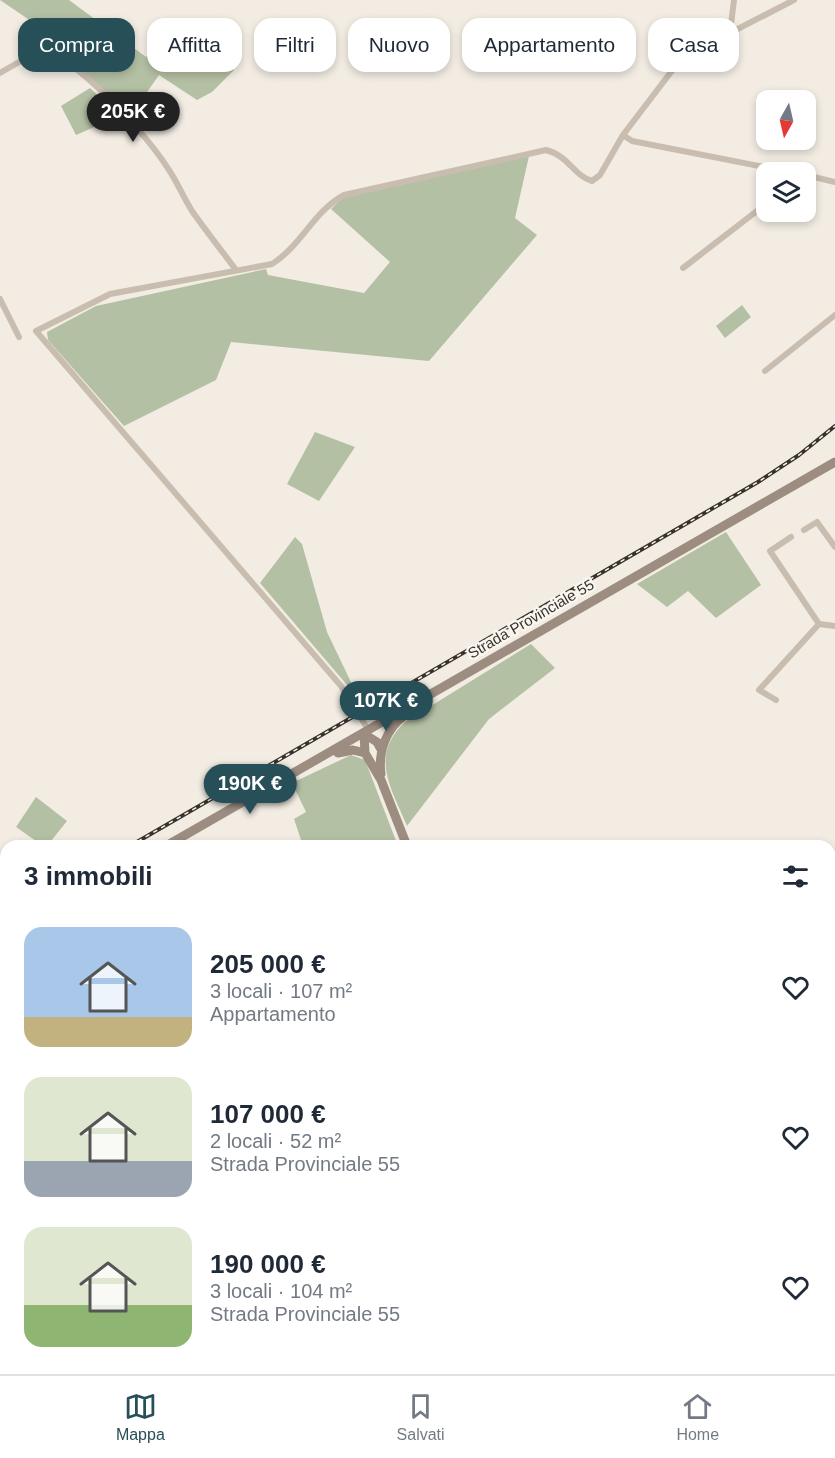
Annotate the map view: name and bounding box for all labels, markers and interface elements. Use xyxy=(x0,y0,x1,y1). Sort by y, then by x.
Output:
chip: Compra xyxy=(18,18,135,72)
chip: Affitta xyxy=(147,18,242,72)
chip: Filtri xyxy=(254,18,336,72)
chip: Nuovo xyxy=(348,18,450,72)
chip: Appartamento xyxy=(462,18,636,72)
chip: Casa xyxy=(648,18,739,72)
north arrow xyxy=(756,90,816,150)
map controls xyxy=(756,90,816,222)
pin: 205K € xyxy=(84,92,182,143)
text: 205K € xyxy=(101,100,165,122)
button: layers xyxy=(756,162,816,222)
street label: Strada Provinciale 55 xyxy=(465,576,597,662)
pin: 107K € xyxy=(337,681,435,732)
text: 107K € xyxy=(354,689,418,711)
pin: 190K € xyxy=(201,764,299,815)
text: 190K € xyxy=(218,772,282,794)
icon: filters xyxy=(779,860,812,893)
text: 3 immobili xyxy=(24,861,153,891)
text: 205 000 € xyxy=(210,949,326,979)
icon: home xyxy=(72,951,144,1023)
icon: heart xyxy=(779,971,812,1004)
text: 3 locali · 107 m² xyxy=(210,980,352,1002)
text: Appartamento xyxy=(210,1003,336,1025)
text: 107 000 € xyxy=(210,1099,326,1129)
icon: home xyxy=(72,1101,144,1173)
icon: heart xyxy=(779,1121,812,1154)
text: 2 locali · 52 m² xyxy=(210,1130,341,1152)
text: Strada Provinciale 55 xyxy=(210,1153,400,1175)
text: 190 000 € xyxy=(210,1249,326,1279)
icon: home xyxy=(72,1251,144,1323)
icon: heart xyxy=(779,1271,812,1304)
text: 3 locali · 104 m² xyxy=(210,1280,352,1302)
text: Strada Provinciale 55 xyxy=(210,1303,400,1325)
tab: Mappa xyxy=(116,1390,165,1444)
tab: Salvati xyxy=(397,1390,445,1444)
tab: Home xyxy=(676,1390,719,1444)

